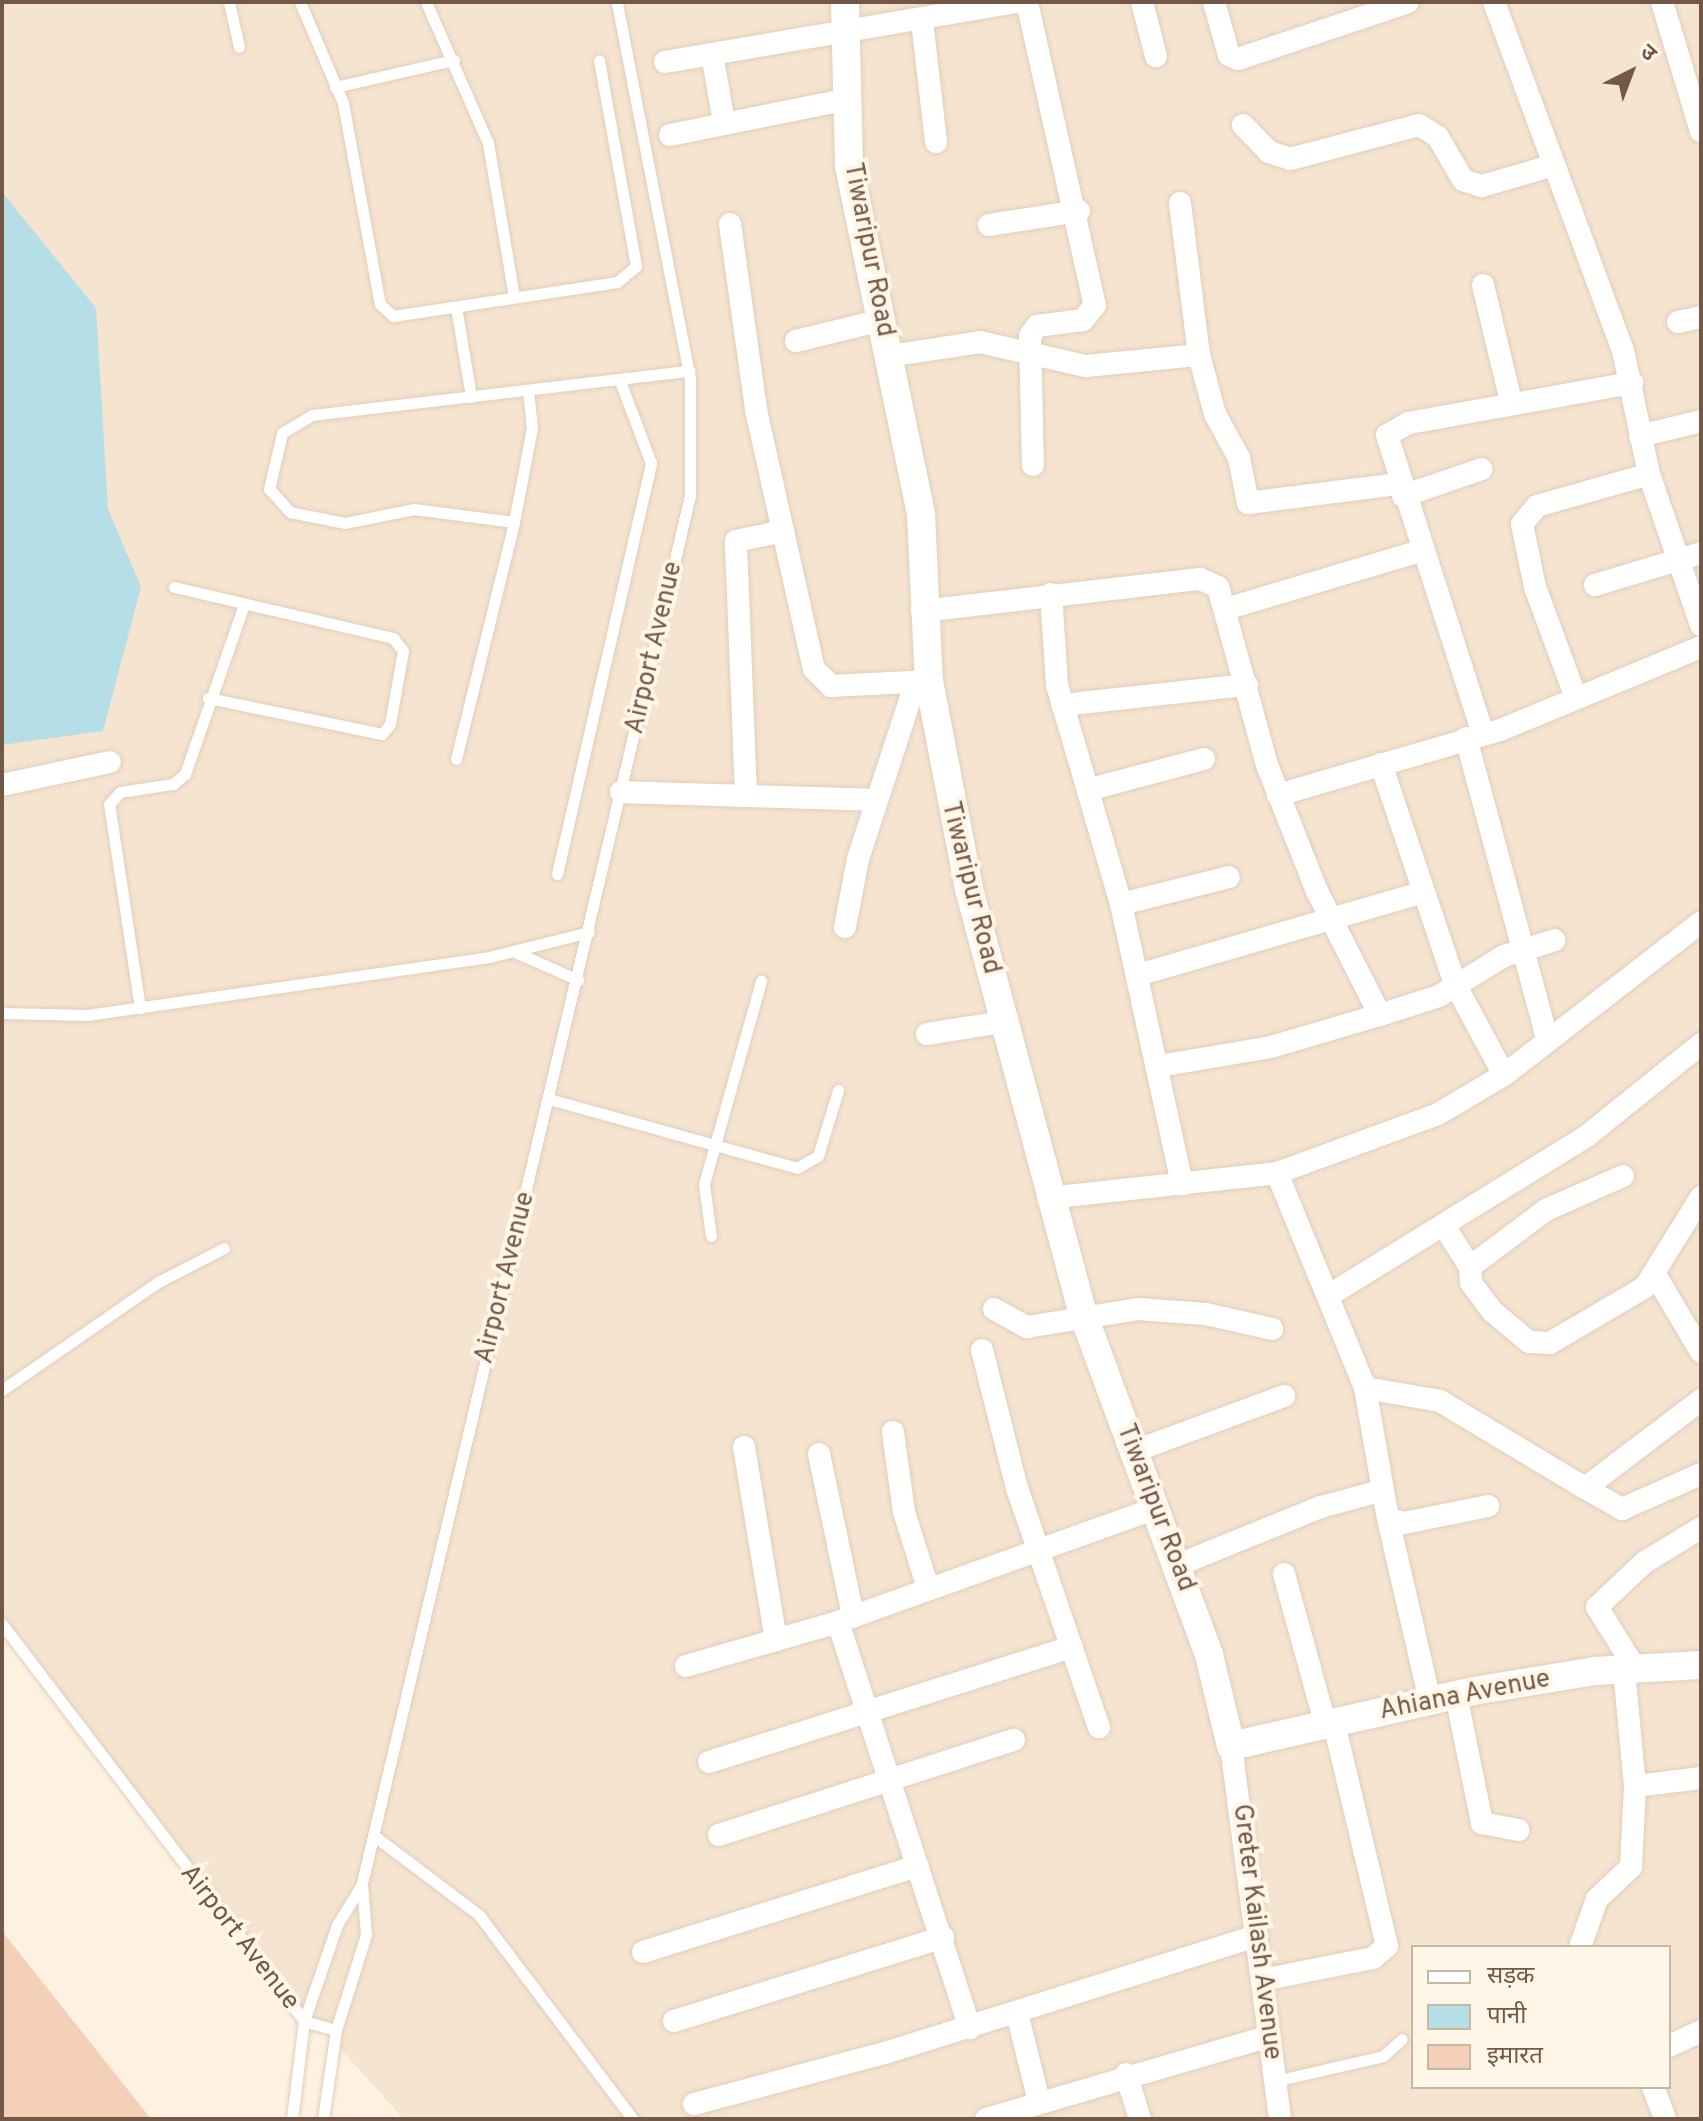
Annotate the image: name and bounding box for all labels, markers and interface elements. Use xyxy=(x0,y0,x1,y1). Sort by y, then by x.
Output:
north arrow xyxy=(1591,32,1671,112)
text: उ xyxy=(1634,39,1661,68)
street label: Tiwaripur Road xyxy=(836,160,900,340)
street label: Airport Avenue xyxy=(620,558,690,738)
street label: Tiwaripur Road xyxy=(933,799,1007,977)
street label: Airport Avenue xyxy=(469,1188,543,1368)
street label: Tiwaripur Road xyxy=(1109,1420,1201,1596)
street label: Ahiana Avenue xyxy=(1376,1664,1554,1728)
street label: Greter Kailash Avenue xyxy=(1225,1802,1287,2062)
street label: Airport Avenue xyxy=(172,1859,306,2017)
legend xyxy=(1411,1945,1671,2089)
text: सड़क xyxy=(1487,1962,1535,1992)
text: पानी xyxy=(1487,2002,1526,2032)
text: इमारत xyxy=(1487,2042,1543,2072)

